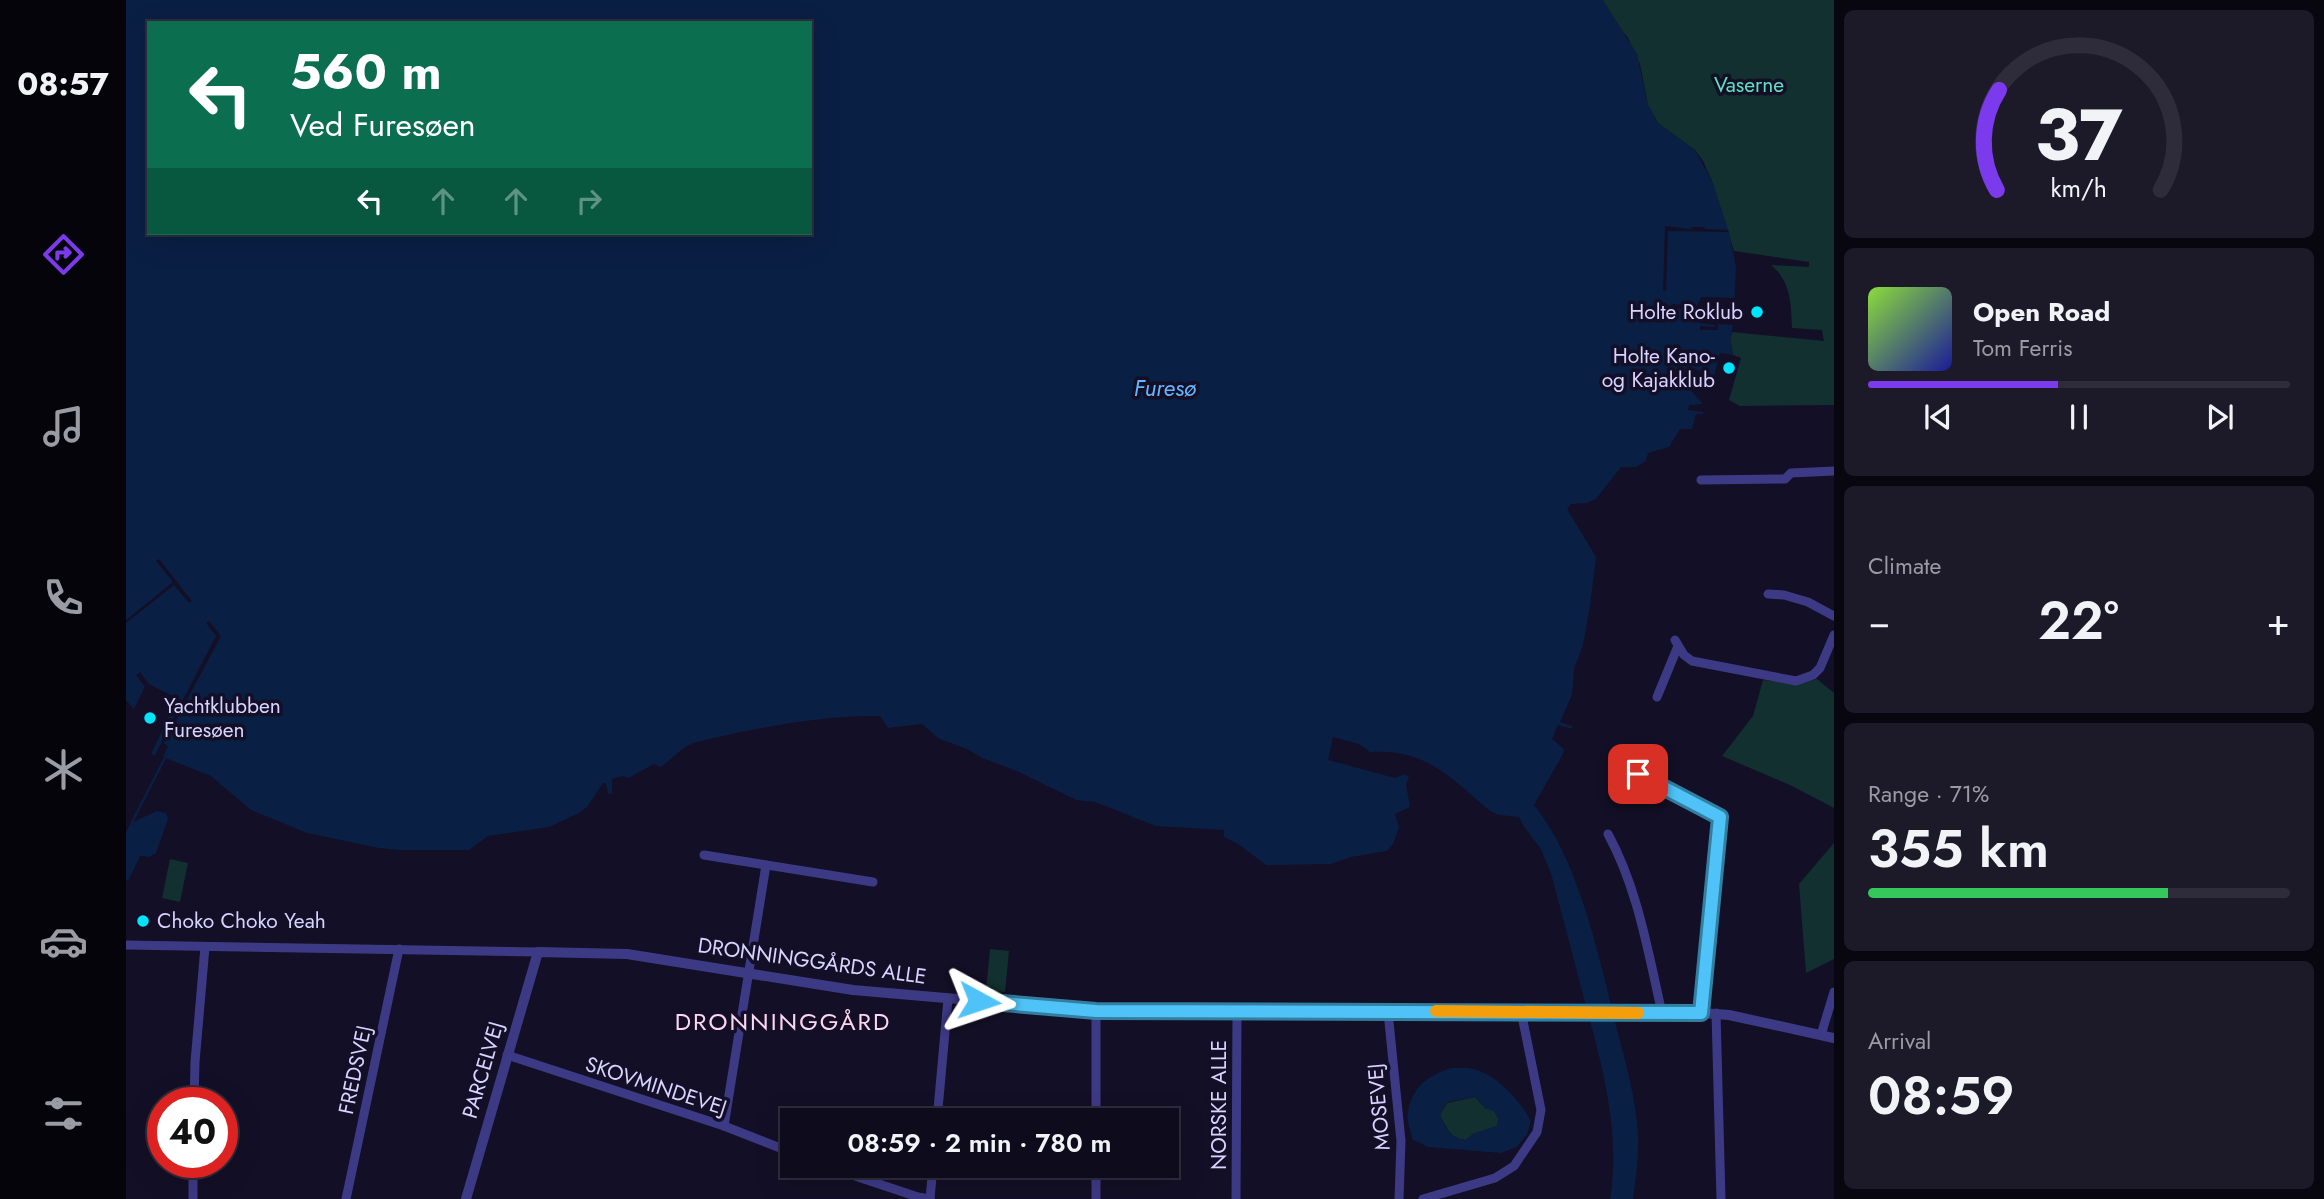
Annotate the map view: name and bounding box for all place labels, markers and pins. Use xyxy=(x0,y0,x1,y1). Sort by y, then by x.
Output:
place label: Holte Roklub xyxy=(1629,297,1743,327)
marker: Holte Roklub xyxy=(1749,304,1765,320)
place label: Holte Kano- og Kajakklub xyxy=(1602,341,1716,395)
marker: Holte Kano- og Kajakklub xyxy=(1721,360,1737,376)
place label: Yachtklubben Furesøen xyxy=(164,691,281,745)
marker: Yachtklubben Furesøen xyxy=(142,710,158,726)
pin xyxy=(1608,744,1668,804)
place label: Choko Choko Yeah xyxy=(157,906,326,936)
marker: Choko Choko Yeah xyxy=(135,913,151,929)

